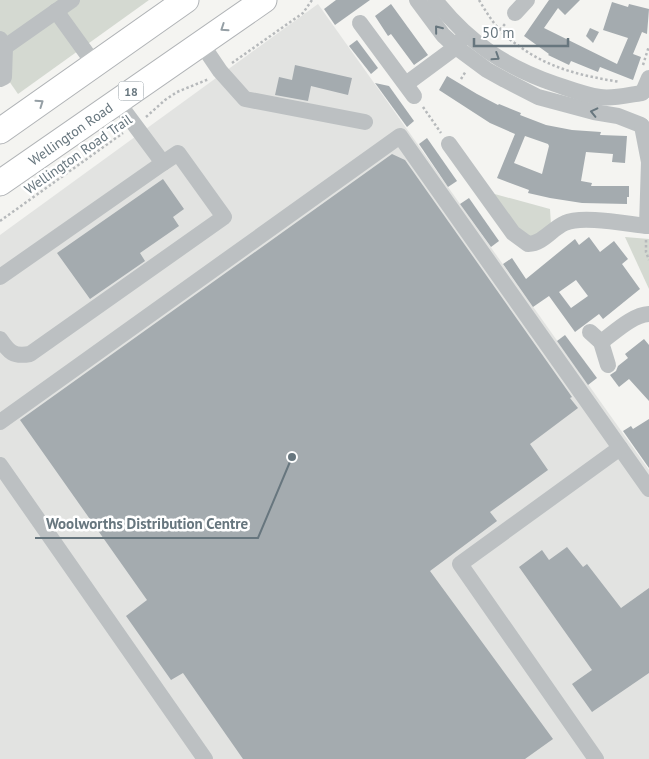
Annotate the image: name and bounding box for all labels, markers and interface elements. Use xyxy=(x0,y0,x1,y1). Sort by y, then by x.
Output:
scale bar xyxy=(474,15,568,47)
one-way arrow xyxy=(220,21,229,31)
text: 50 m xyxy=(482,23,515,42)
one-way arrow xyxy=(435,25,444,34)
one-way arrow xyxy=(490,51,500,60)
road number: 18 xyxy=(118,82,144,100)
street label: Wellington Road xyxy=(25,99,116,169)
one-way arrow xyxy=(34,100,44,109)
one-way arrow xyxy=(590,107,599,118)
street label: Wellington Road Trail xyxy=(21,110,135,198)
callout: Woolworths Distribution Centre xyxy=(35,508,258,538)
text: Woolworths Distribution Centre xyxy=(46,514,248,533)

